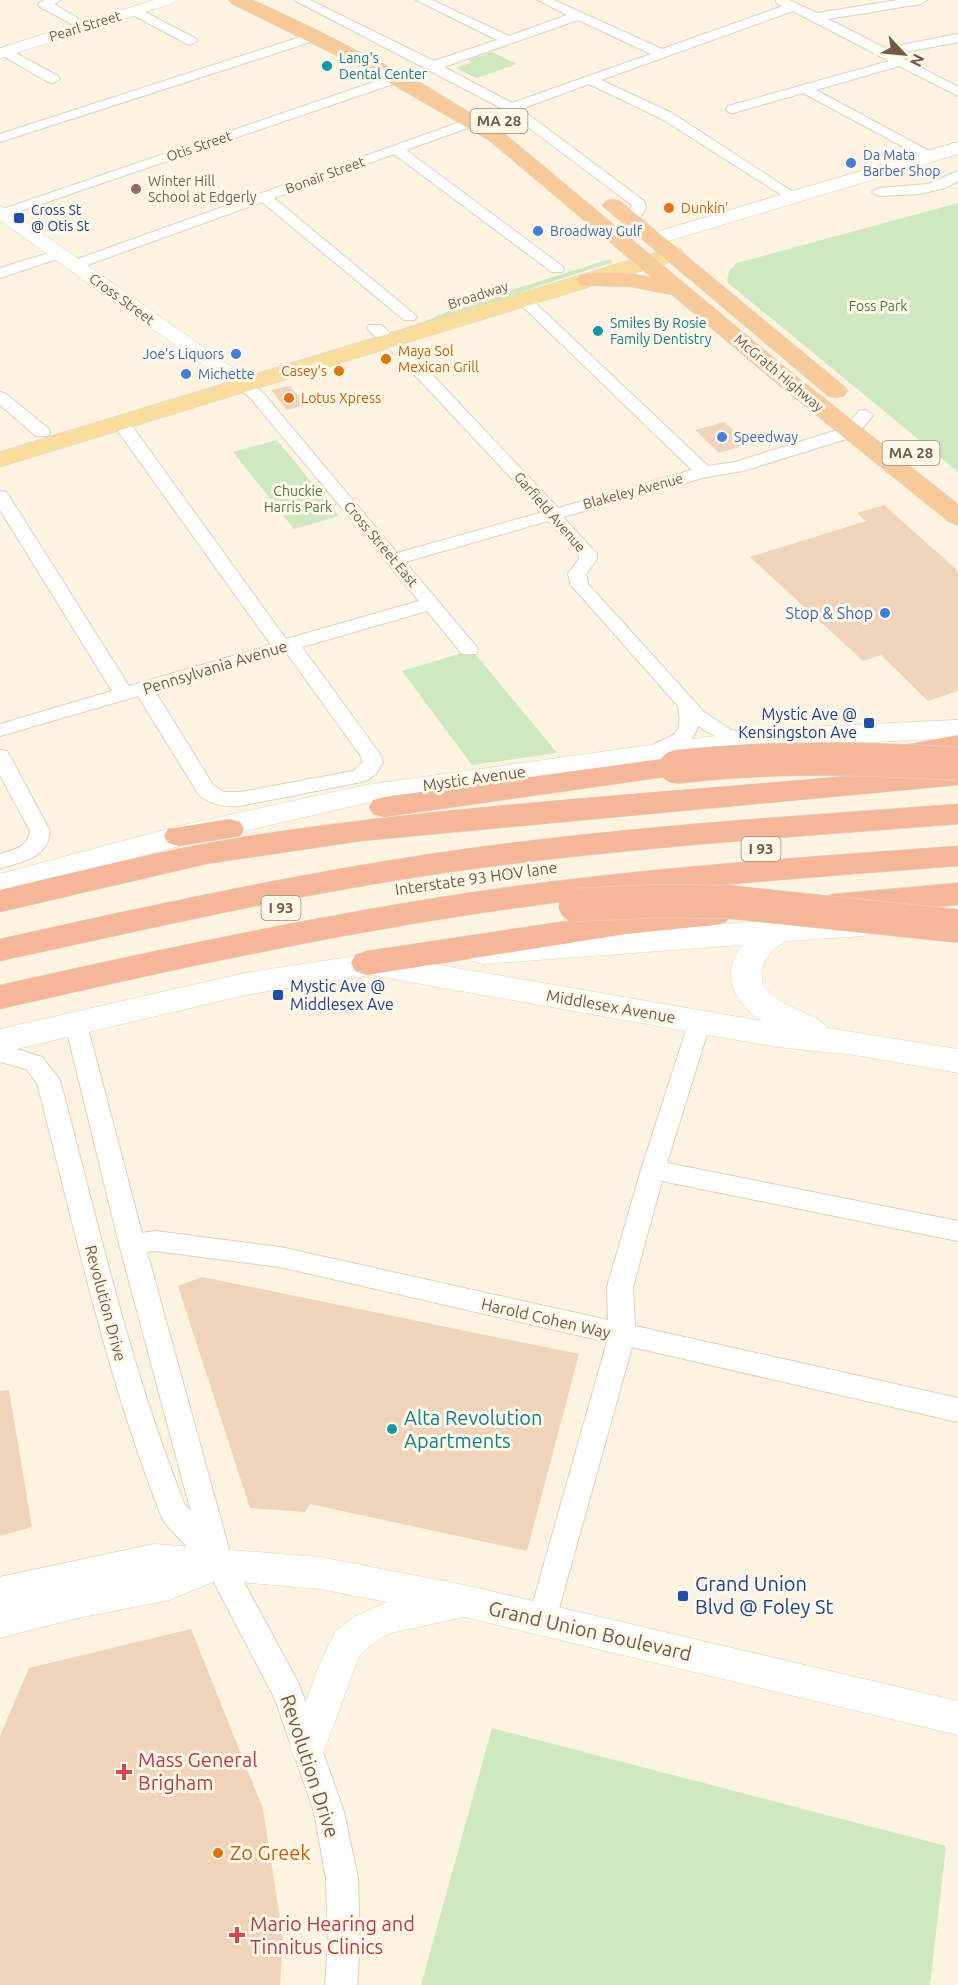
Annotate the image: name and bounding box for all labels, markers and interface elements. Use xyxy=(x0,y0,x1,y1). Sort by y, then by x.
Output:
street label: Pearl Street xyxy=(47,7,123,45)
north arrow xyxy=(874,24,934,84)
place label: Lang's Dental Center xyxy=(339,50,428,82)
text: N xyxy=(907,51,928,70)
marker: Lang's Dental Center xyxy=(320,59,334,73)
road number: MA 28 xyxy=(470,109,528,133)
street label: Otis Street xyxy=(164,127,234,165)
place label: Da Mata Barber Shop xyxy=(863,147,941,179)
street label: Bonair Street xyxy=(283,153,367,197)
marker: Da Mata Barber Shop xyxy=(844,156,858,170)
place label: Winter Hill School at Edgerly xyxy=(148,173,257,205)
marker: Winter Hill School at Edgerly xyxy=(129,182,143,196)
place label: Dunkin' xyxy=(681,200,728,216)
marker: Dunkin' xyxy=(662,201,676,215)
place label: Cross St @ Otis St xyxy=(31,202,90,234)
marker: Cross St @ Otis St xyxy=(12,211,26,225)
place label: Broadway Gulf xyxy=(550,223,643,239)
marker: Broadway Gulf xyxy=(531,224,545,238)
street label: Cross Street xyxy=(86,270,158,328)
street label: Broadway xyxy=(446,278,510,312)
park label: Foss Park xyxy=(849,298,907,314)
place label: Smiles By Rosie Family Dentistry xyxy=(610,315,712,347)
marker: Smiles By Rosie Family Dentistry xyxy=(591,324,605,338)
street label: McGrath Highway xyxy=(731,331,827,415)
place label: Maya Sol Mexican Grill xyxy=(398,343,479,375)
place label: Joe's Liquors xyxy=(142,346,224,362)
marker: Joe's Liquors xyxy=(229,347,243,361)
marker: Maya Sol Mexican Grill xyxy=(379,352,393,366)
place label: Casey's xyxy=(281,363,327,379)
marker: Casey's xyxy=(332,364,346,378)
place label: Michette xyxy=(198,366,255,382)
marker: Michette xyxy=(179,367,193,381)
place label: Lotus Xpress xyxy=(301,390,381,406)
marker: Lotus Xpress xyxy=(282,391,296,405)
place label: Speedway xyxy=(734,429,798,445)
marker: Speedway xyxy=(715,430,729,444)
road number: MA 28 xyxy=(882,441,940,465)
street label: Garfield Avenue xyxy=(511,469,589,555)
street label: Blakeley Avenue xyxy=(581,470,685,512)
park label: Chuckie Harris Park xyxy=(264,483,332,515)
street label: Cross Street East xyxy=(341,498,422,590)
place label: Stop & Shop xyxy=(786,604,873,622)
marker: Stop & Shop xyxy=(878,606,892,620)
street label: Pennsylvania Avenue xyxy=(141,636,289,698)
place label: Mystic Ave @ Kensingston Ave xyxy=(738,705,857,741)
marker: Mystic Ave @ Kensingston Ave xyxy=(862,716,876,730)
street label: Mystic Avenue xyxy=(421,762,527,794)
road number: I 93 xyxy=(742,837,780,861)
street label: Interstate 93 HOV lane xyxy=(394,858,558,898)
road number: I 93 xyxy=(262,896,300,920)
place label: Mystic Ave @ Middlesex Ave xyxy=(290,977,394,1013)
street label: Middlesex Avenue xyxy=(545,986,677,1026)
marker: Mystic Ave @ Middlesex Ave xyxy=(271,988,285,1002)
street label: Revolution Drive xyxy=(82,1243,130,1363)
street label: Harold Cohen Way xyxy=(480,1294,613,1342)
place label: Alta Revolution Apartments xyxy=(404,1406,542,1452)
marker: Alta Revolution Apartments xyxy=(385,1422,399,1436)
place label: Grand Union Blvd @ Foley St xyxy=(695,1572,834,1618)
marker: Grand Union Blvd @ Foley St xyxy=(676,1589,690,1603)
street label: Grand Union Boulevard xyxy=(486,1596,694,1665)
street label: Revolution Drive xyxy=(276,1691,344,1840)
place label: Mass General Brigham xyxy=(138,1748,257,1794)
marker: Mass General Brigham xyxy=(115,1763,133,1781)
place label: Zo Greek xyxy=(230,1841,310,1864)
marker: Zo Greek xyxy=(211,1846,225,1860)
place label: Mario Hearing and Tinnitus Clinics xyxy=(250,1912,415,1958)
marker: Mario Hearing and Tinnitus Clinics xyxy=(228,1926,246,1944)

